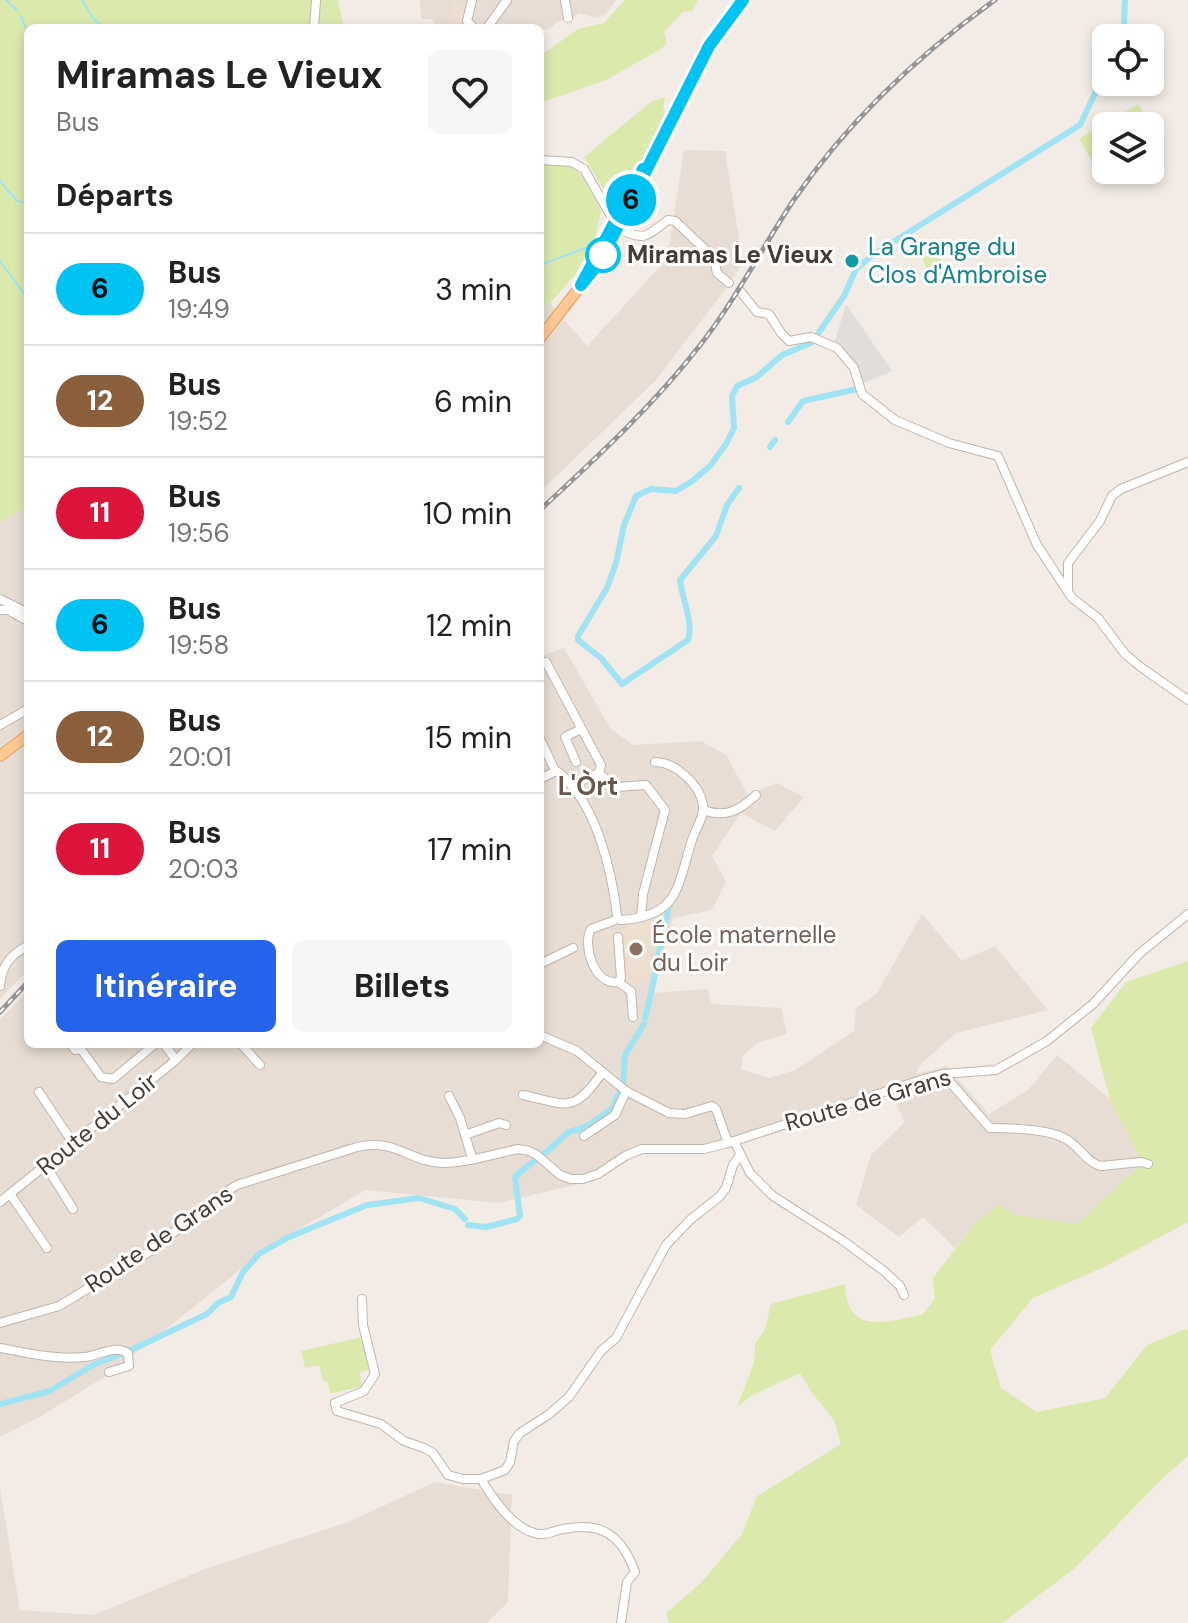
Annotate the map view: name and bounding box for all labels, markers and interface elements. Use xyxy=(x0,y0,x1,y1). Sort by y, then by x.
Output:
map controls xyxy=(1092,24,1164,184)
button: locate xyxy=(1092,24,1164,96)
text: Miramas Le Vieux xyxy=(56,50,382,100)
button: heart xyxy=(428,50,512,134)
text: Bus xyxy=(56,105,100,139)
button: layers xyxy=(1092,112,1164,184)
line badge: 6 xyxy=(605,174,657,226)
text: Départs xyxy=(56,176,174,215)
text: 6 xyxy=(622,181,640,218)
place label: La Grange du Clos d'Ambroise xyxy=(868,231,1047,290)
marker: Miramas Le Vieux xyxy=(586,238,620,272)
place label: Miramas Le Vieux xyxy=(627,239,833,270)
marker: La Grange du Clos d'Ambroise xyxy=(843,252,861,270)
text: Bus xyxy=(168,253,222,292)
text: 6 xyxy=(91,270,109,307)
text: 3 min xyxy=(435,270,512,309)
text: 19:49 xyxy=(168,292,230,326)
text: Bus xyxy=(168,365,222,404)
text: 12 xyxy=(87,382,113,419)
text: 6 min xyxy=(434,382,512,421)
text: 19:52 xyxy=(168,404,228,438)
text: Bus xyxy=(168,477,222,516)
text: 11 xyxy=(90,494,110,531)
text: 10 min xyxy=(423,494,512,533)
text: 19:56 xyxy=(168,516,230,550)
text: Bus xyxy=(168,589,222,628)
text: 6 xyxy=(91,606,109,643)
text: 12 min xyxy=(426,606,512,645)
text: 19:58 xyxy=(168,628,229,662)
text: Bus xyxy=(168,701,222,740)
text: 12 xyxy=(87,718,113,755)
text: 15 min xyxy=(425,718,512,757)
text: 20:01 xyxy=(168,740,232,774)
district label: L'Òrt xyxy=(558,769,618,803)
text: Bus xyxy=(168,813,222,852)
text: 11 xyxy=(90,830,110,867)
text: 17 min xyxy=(427,830,512,869)
text: 20:03 xyxy=(168,852,239,886)
place label: École maternelle du Loir xyxy=(652,919,836,978)
button: Itinéraire xyxy=(56,940,276,1032)
button: Billets xyxy=(292,940,512,1032)
marker: École maternelle du Loir xyxy=(627,940,645,958)
street label: Route de Grans xyxy=(781,1061,955,1138)
street label: Route du Loir xyxy=(30,1065,164,1182)
street label: Route de Grans xyxy=(79,1178,239,1299)

